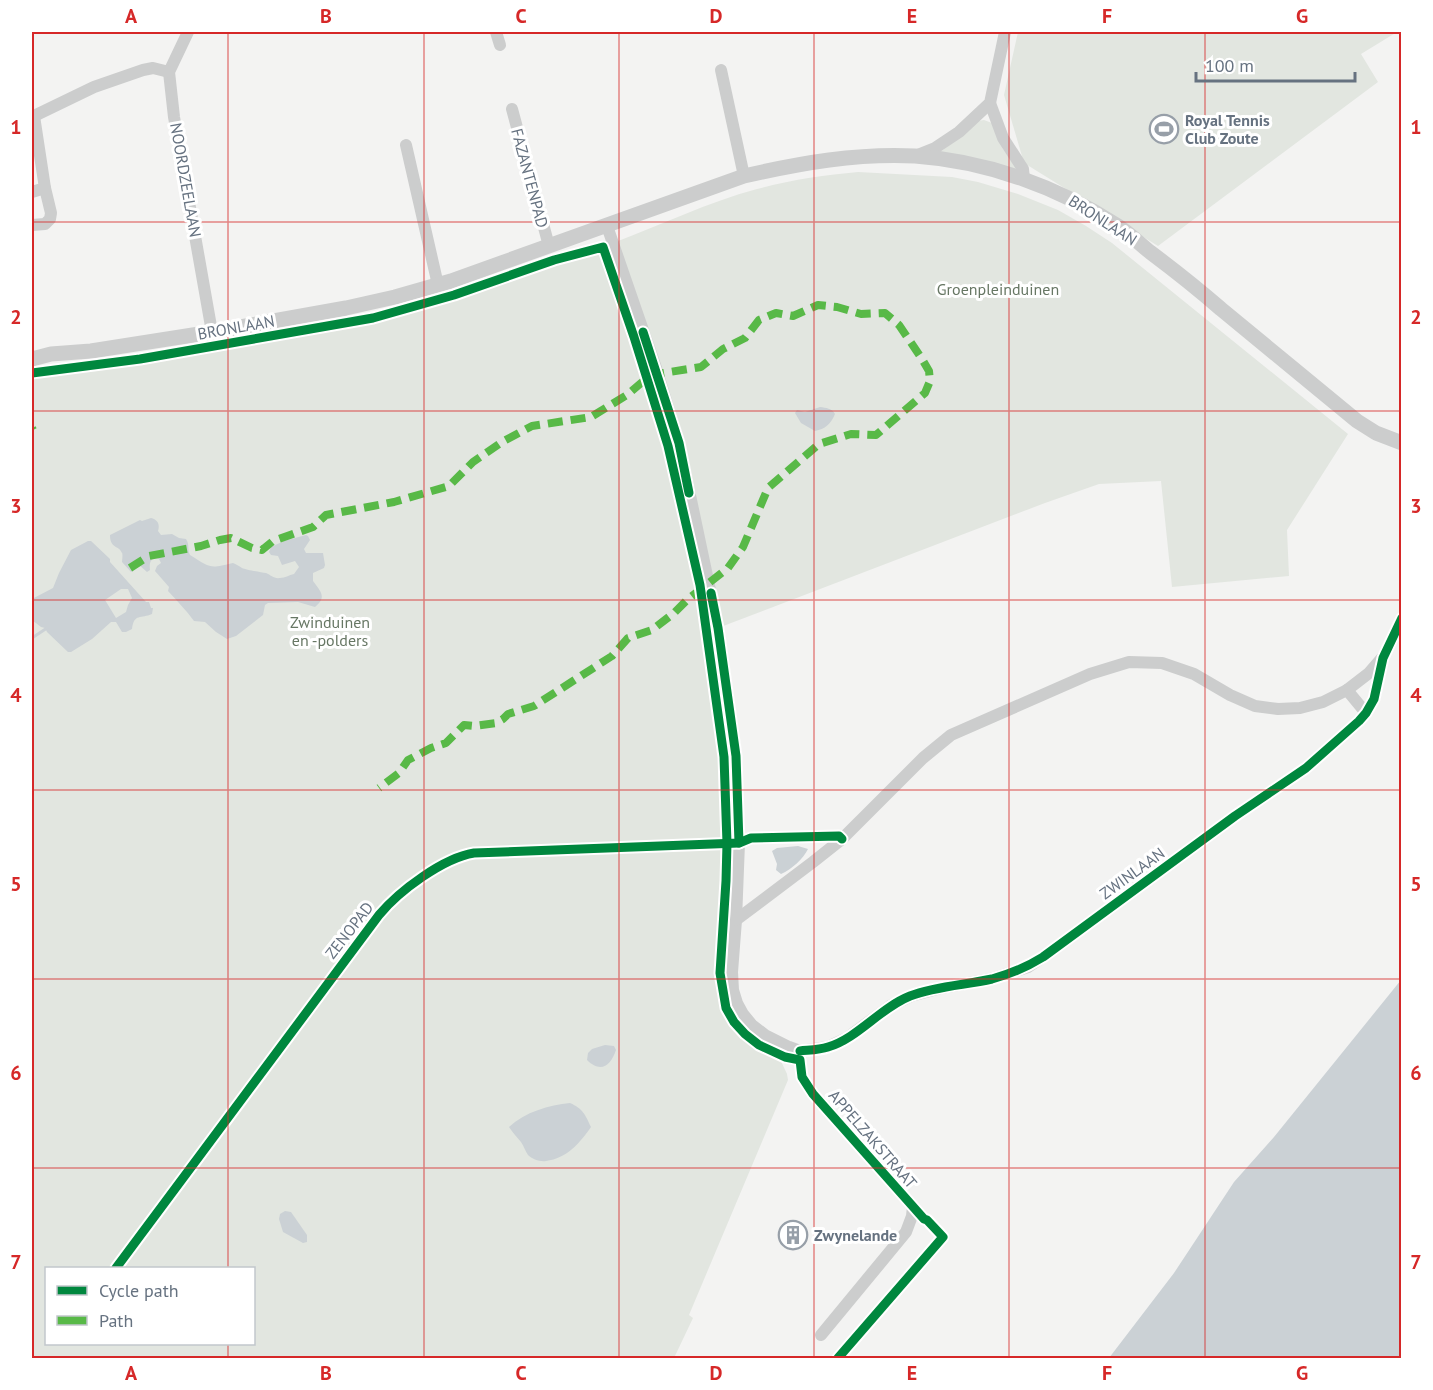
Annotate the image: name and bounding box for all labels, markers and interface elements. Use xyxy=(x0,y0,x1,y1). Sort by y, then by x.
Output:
text: A xyxy=(125,3,138,29)
text: B xyxy=(320,3,332,29)
text: C xyxy=(515,3,527,29)
text: D xyxy=(710,3,723,29)
text: E xyxy=(907,3,917,29)
text: F xyxy=(1102,3,1112,29)
text: G xyxy=(1296,3,1308,29)
scale bar xyxy=(1196,45,1355,83)
text: 100 m xyxy=(1205,54,1254,77)
place label: Royal Tennis Club Zoute xyxy=(1185,110,1270,148)
sports icon: Royal Tennis Club Zoute xyxy=(1148,113,1180,145)
text: 1 xyxy=(10,114,22,140)
text: 1 xyxy=(1410,114,1422,140)
street label: NOORDZEELAAN xyxy=(166,121,206,239)
street label: FAZANTENPAD xyxy=(507,126,553,230)
street label: BRONLAAN xyxy=(1065,190,1141,250)
park label: Groenpleinduinen xyxy=(937,279,1059,299)
text: 2 xyxy=(10,304,22,330)
text: 2 xyxy=(1410,304,1422,330)
street label: BRONLAAN xyxy=(196,310,276,344)
text: 3 xyxy=(10,493,22,519)
text: 3 xyxy=(1410,493,1422,519)
park label: Zwinduinen en -polders xyxy=(290,612,370,650)
text: 4 xyxy=(10,682,22,708)
text: 4 xyxy=(1410,682,1422,708)
street label: ZWINLAAN xyxy=(1096,843,1168,903)
text: 5 xyxy=(10,871,22,897)
text: 5 xyxy=(1410,871,1422,897)
street label: ZENOPAD xyxy=(321,898,377,962)
text: 6 xyxy=(10,1060,22,1086)
text: 6 xyxy=(1410,1060,1422,1086)
street label: APPELZAKSTRAAT xyxy=(825,1086,921,1192)
building icon: Zwynelande xyxy=(777,1219,809,1251)
place label: Zwynelande xyxy=(814,1225,897,1245)
text: 7 xyxy=(10,1249,22,1275)
text: 7 xyxy=(1410,1249,1422,1275)
legend xyxy=(45,1267,255,1345)
text: Cycle path xyxy=(99,1279,179,1302)
text: Path xyxy=(99,1309,133,1332)
text: A xyxy=(125,1360,138,1386)
text: B xyxy=(320,1360,332,1386)
text: C xyxy=(515,1360,527,1386)
text: D xyxy=(710,1360,723,1386)
text: E xyxy=(907,1360,917,1386)
text: F xyxy=(1102,1360,1112,1386)
text: G xyxy=(1296,1360,1308,1386)

